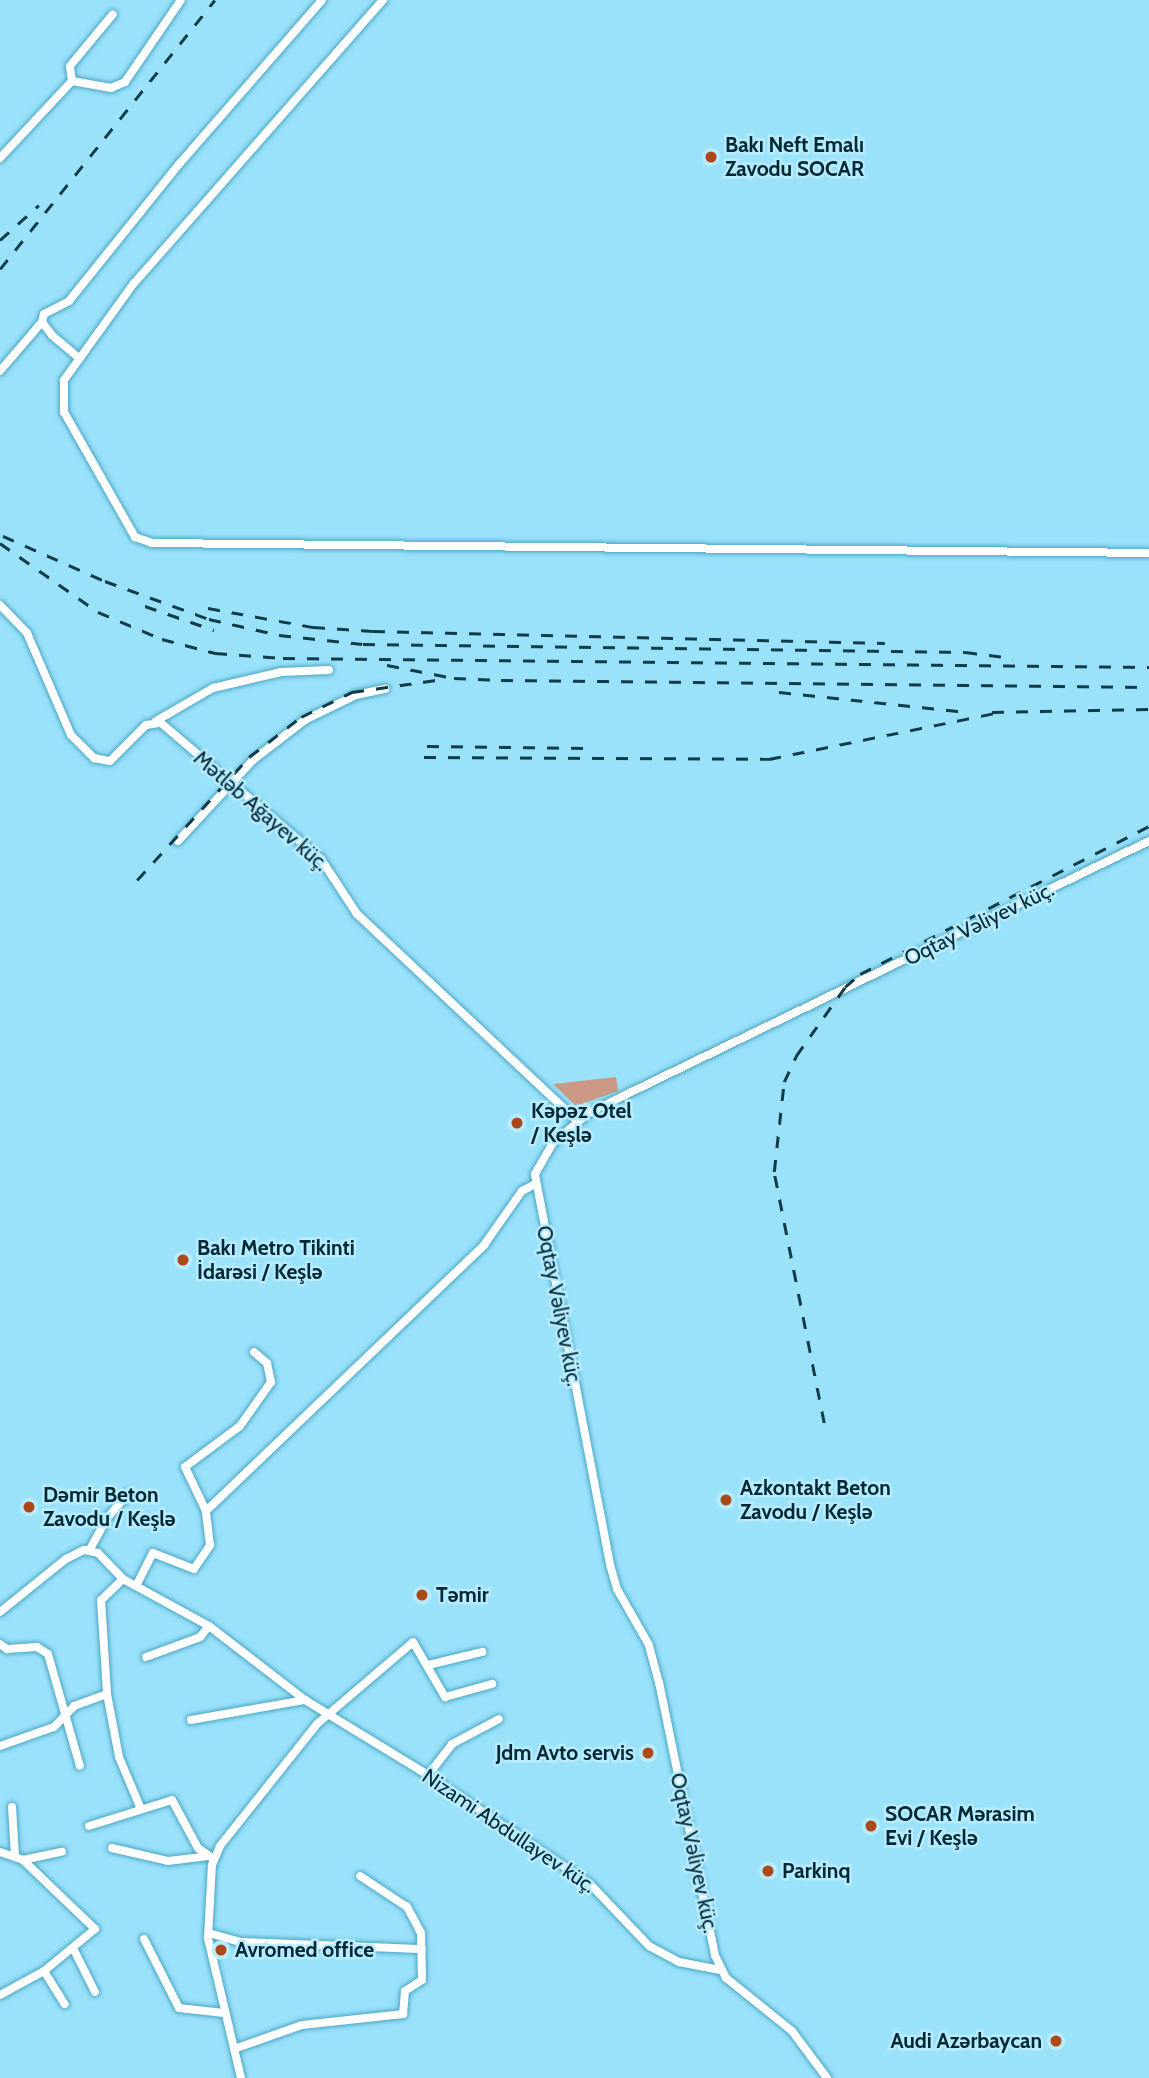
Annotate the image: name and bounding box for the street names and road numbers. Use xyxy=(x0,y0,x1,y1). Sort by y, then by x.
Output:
street label: Mətləb Ağayev küç. xyxy=(188,746,334,876)
street label: Oqtay Vəliyev küç. xyxy=(900,877,1058,971)
street label: Oqtay Vəliyev küç. xyxy=(531,1223,587,1389)
street label: Nizami Abdullayev küç. xyxy=(417,1764,601,1898)
street label: Oqtay Vəliyev küç. xyxy=(665,1771,723,1935)

